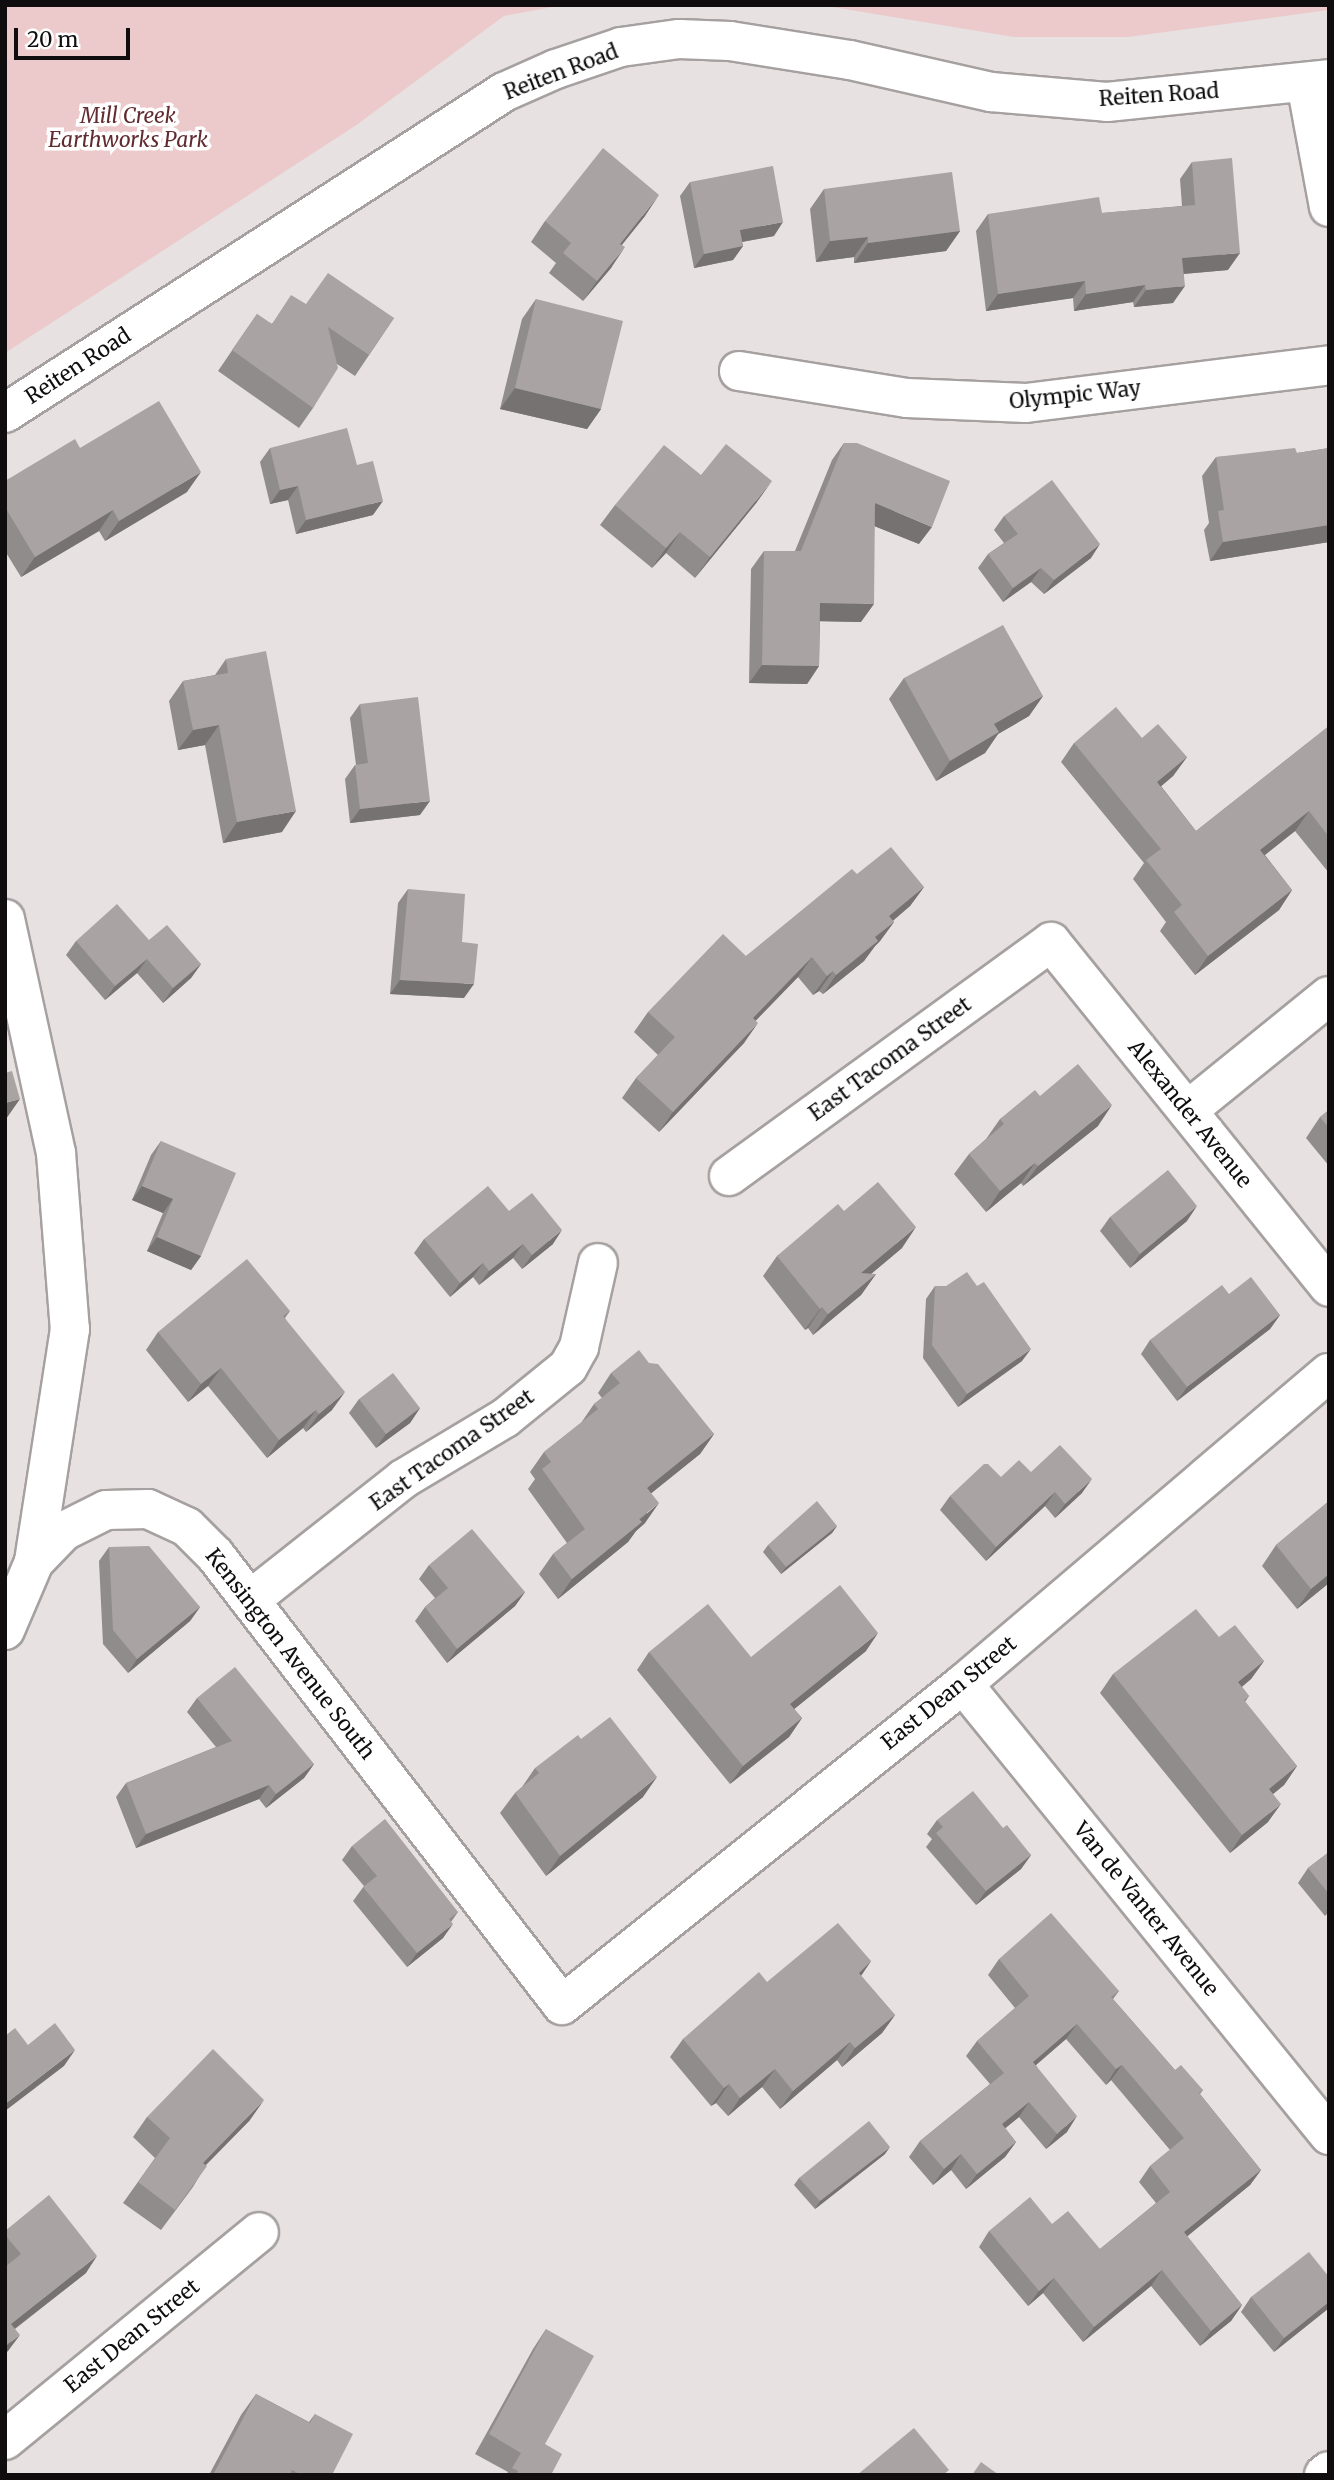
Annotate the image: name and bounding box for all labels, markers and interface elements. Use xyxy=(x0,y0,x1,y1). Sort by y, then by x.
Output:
scale bar xyxy=(18,14,133,58)
text: 20 m xyxy=(27,26,78,53)
street label: Reiten Road xyxy=(500,39,622,105)
street label: Reiten Road xyxy=(1098,78,1220,112)
park label: Mill Creek Earthworks Park xyxy=(48,103,208,153)
street label: Reiten Road xyxy=(21,323,135,409)
street label: Olympic Way xyxy=(1008,376,1142,414)
street label: East Tacoma Street xyxy=(804,992,976,1126)
street label: Alexander Avenue xyxy=(1123,1035,1257,1193)
street label: East Tacoma Street xyxy=(365,1384,539,1516)
street label: Kensington Avenue South xyxy=(200,1544,380,1764)
street label: East Dean Street xyxy=(876,1631,1022,1755)
street label: Van de Vanter Avenue xyxy=(1068,1817,1224,2001)
street label: East Dean Street xyxy=(59,2274,205,2398)

